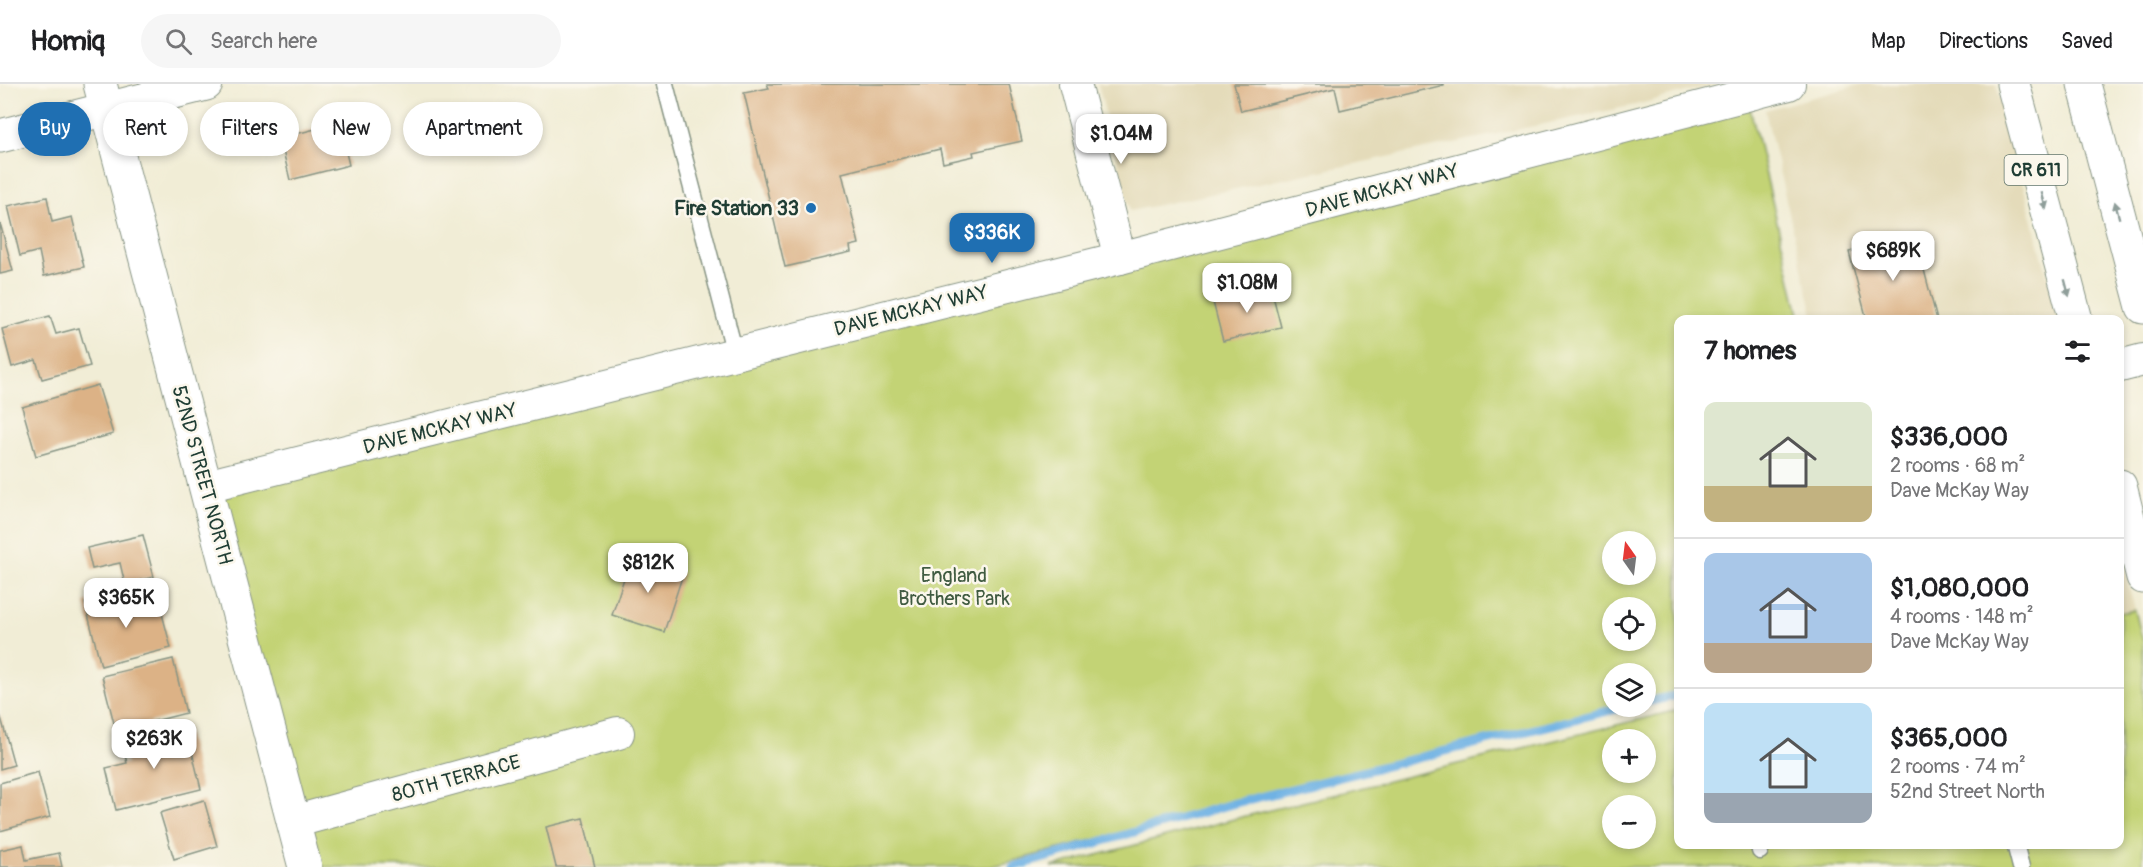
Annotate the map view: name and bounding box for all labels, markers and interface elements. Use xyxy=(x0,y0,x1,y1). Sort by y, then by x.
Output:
search box xyxy=(141,14,561,68)
text: Homiq xyxy=(30,24,105,59)
icon: search xyxy=(162,25,195,58)
text: Search here xyxy=(210,27,317,55)
text: Map xyxy=(1871,28,1906,55)
text: Directions xyxy=(1939,28,2028,55)
text: Saved xyxy=(2061,28,2113,55)
chip: Buy xyxy=(18,102,91,156)
chip: Rent xyxy=(103,102,188,156)
chip: Filters xyxy=(200,102,299,156)
chip: New xyxy=(311,102,391,156)
chip: Apartment xyxy=(403,102,543,156)
pin: $1.04M xyxy=(1072,114,1170,165)
text: $1.04M xyxy=(1090,121,1152,146)
road number: CR 611 xyxy=(2004,155,2068,185)
street label: DAVE MCKAY WAY xyxy=(1303,158,1462,223)
one-way arrow xyxy=(2040,193,2049,211)
place label: Fire Station 33 xyxy=(674,196,799,221)
marker: Fire Station 33 xyxy=(804,201,818,215)
one-way arrow xyxy=(2112,201,2122,219)
pin: $336K xyxy=(950,213,1034,264)
text: $336K xyxy=(964,220,1020,245)
pin: $689K xyxy=(1851,231,1935,282)
text: $689K xyxy=(1866,238,1920,263)
pin: $1.08M xyxy=(1198,263,1296,314)
text: $1.08M xyxy=(1216,270,1278,295)
street label: DAVE MCKAY WAY xyxy=(832,279,991,342)
one-way arrow xyxy=(2063,279,2072,297)
text: 7 homes xyxy=(1704,335,1796,367)
icon: filters xyxy=(2061,335,2094,368)
street label: 52ND STREET NORTH xyxy=(167,383,238,568)
street label: DAVE MCKAY WAY xyxy=(361,397,520,460)
text: $336,000 xyxy=(1890,421,2008,453)
icon: home xyxy=(1752,426,1824,498)
text: 2 rooms · 68 m² xyxy=(1890,453,2025,478)
text: Dave McKay Way xyxy=(1890,478,2029,503)
north arrow xyxy=(1602,531,1656,585)
map controls xyxy=(1602,531,1656,849)
pin: $812K xyxy=(606,543,690,594)
text: $812K xyxy=(622,550,674,575)
park label: England Brothers Park xyxy=(898,563,1010,611)
text: $1,080,000 xyxy=(1890,572,2029,604)
icon: home xyxy=(1752,577,1824,649)
pin: $365K xyxy=(84,578,168,629)
text: $365K xyxy=(98,585,154,610)
button: locate xyxy=(1602,597,1656,651)
text: 4 rooms · 148 m² xyxy=(1890,604,2034,629)
text: Dave McKay Way xyxy=(1890,629,2029,654)
button: layers xyxy=(1602,663,1656,717)
pin: $263K xyxy=(112,719,196,770)
text: $365,000 xyxy=(1890,722,2008,754)
text: $263K xyxy=(126,726,182,751)
icon: home xyxy=(1752,727,1824,799)
button: + xyxy=(1602,729,1656,783)
street label: 80TH TERRACE xyxy=(389,749,523,808)
text: 2 rooms · 74 m² xyxy=(1890,754,2026,779)
text: 52nd Street North xyxy=(1890,779,2045,804)
button: − xyxy=(1602,795,1656,849)

